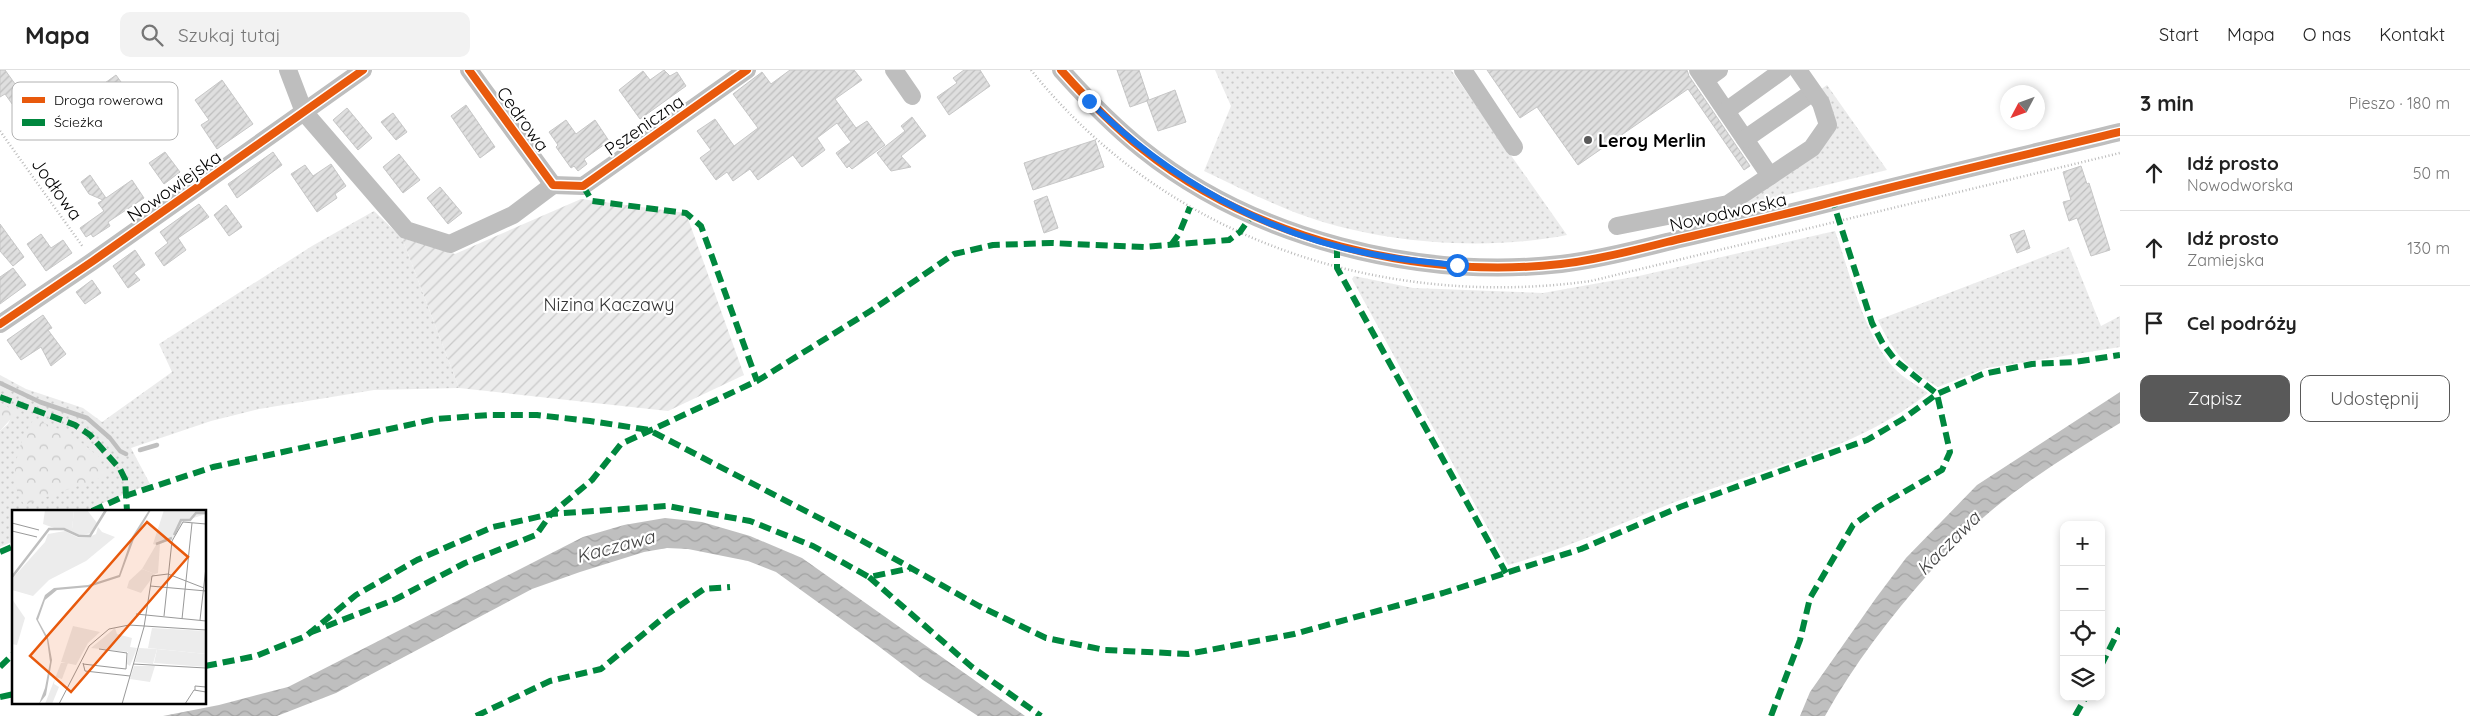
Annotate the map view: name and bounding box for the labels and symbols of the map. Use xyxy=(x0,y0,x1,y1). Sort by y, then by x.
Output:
legend xyxy=(12,82,178,140)
street label: Cedrowa xyxy=(492,82,554,156)
north arrow xyxy=(2000,85,2045,130)
street label: Pszeniczna xyxy=(600,89,688,161)
route end xyxy=(1078,90,1101,113)
text: Droga rowerowa xyxy=(54,91,163,109)
text: Ścieżka xyxy=(54,113,103,131)
place label: Leroy Merlin xyxy=(1598,129,1706,152)
marker: Leroy Merlin xyxy=(1582,134,1594,146)
street label: Nowowiejska xyxy=(122,145,226,227)
street label: Jodłowa xyxy=(27,153,87,225)
street label: Nowodworska xyxy=(1667,187,1789,237)
route start xyxy=(1446,254,1469,277)
park label: Nizina Kaczawy xyxy=(543,293,675,316)
water label: Kaczawa xyxy=(1911,505,1986,580)
inset map xyxy=(12,510,206,704)
water label: Kaczawa xyxy=(573,524,658,568)

